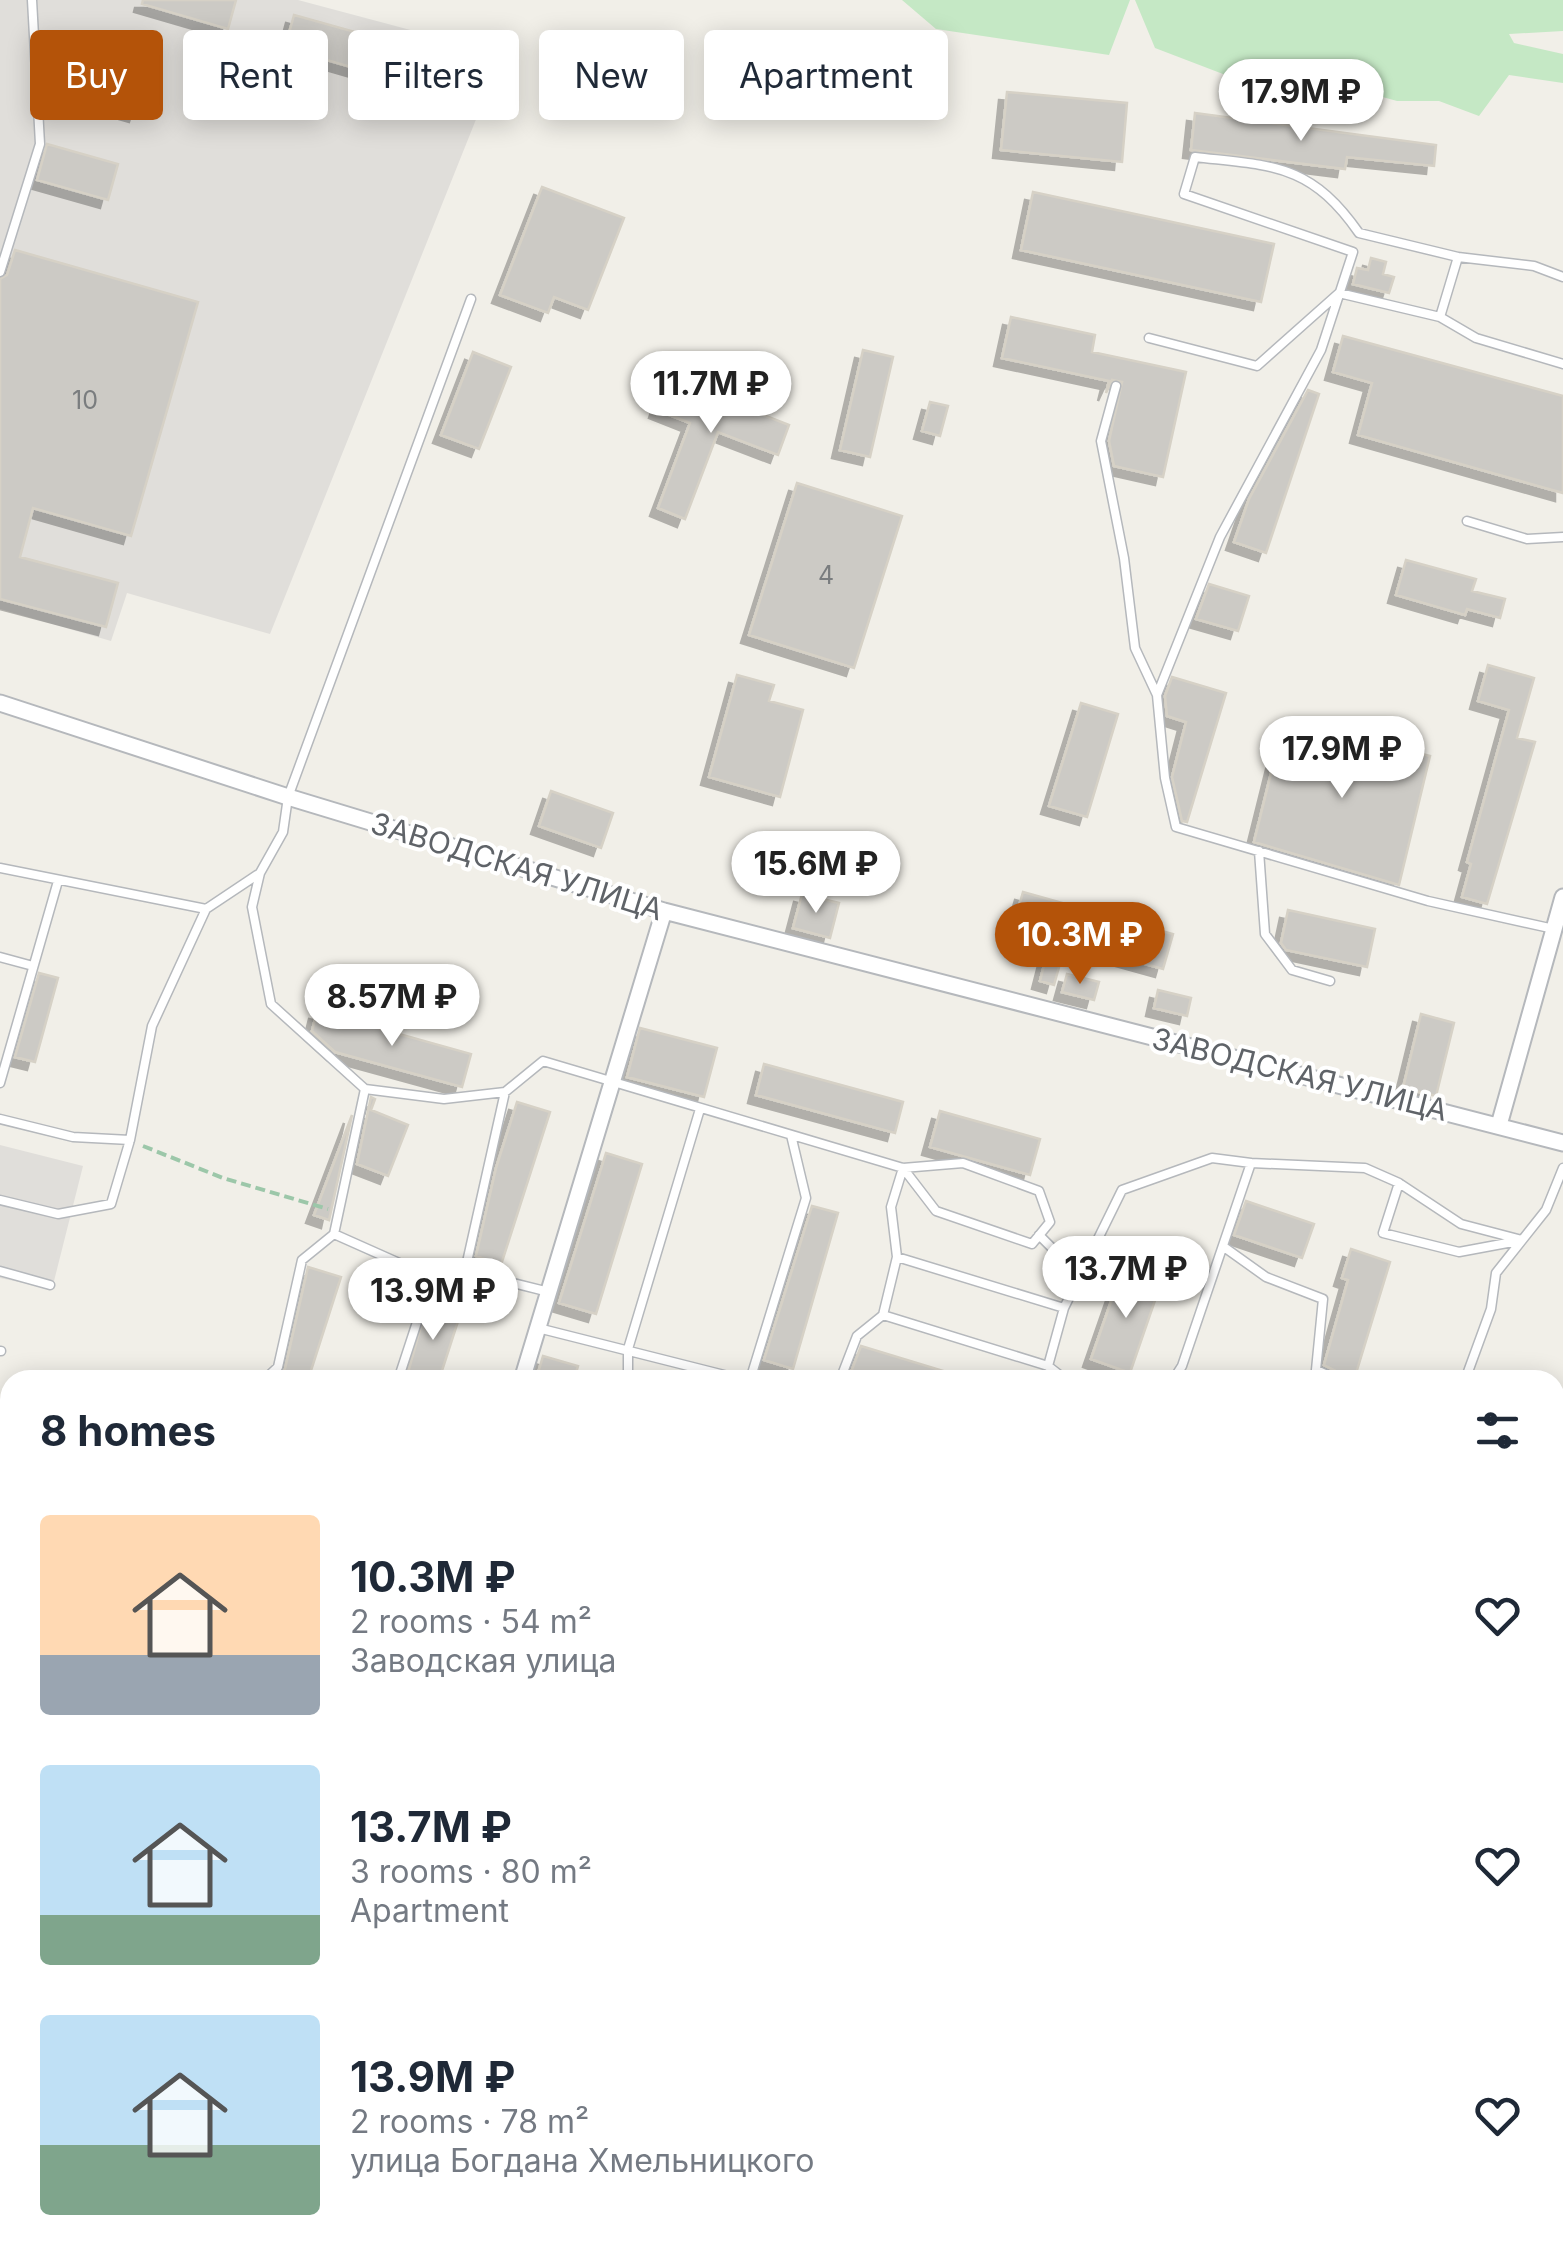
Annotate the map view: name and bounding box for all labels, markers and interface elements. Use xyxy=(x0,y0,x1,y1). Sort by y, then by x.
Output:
chip: Buy xyxy=(30,30,163,120)
chip: Rent xyxy=(183,30,328,120)
chip: Filters xyxy=(348,30,519,120)
chip: New xyxy=(539,30,684,120)
chip: Apartment xyxy=(704,30,948,120)
pin: 17.9M ₽ xyxy=(1209,59,1393,144)
text: 17.9M ₽ xyxy=(1241,72,1361,111)
pin: 11.7M ₽ xyxy=(619,351,803,436)
text: 11.7M ₽ xyxy=(652,364,770,403)
house number: 10 xyxy=(72,385,98,415)
house number: 4 xyxy=(818,560,834,590)
pin: 17.9M ₽ xyxy=(1250,716,1434,801)
text: 17.9M ₽ xyxy=(1282,729,1402,768)
street label: ЗАВОДСКАЯ УЛИЦА xyxy=(367,804,667,928)
pin: 15.6M ₽ xyxy=(724,831,908,916)
text: 15.6M ₽ xyxy=(753,844,879,883)
pin: 10.3M ₽ xyxy=(988,902,1172,987)
text: 10.3M ₽ xyxy=(1017,915,1143,954)
pin: 8.57M ₽ xyxy=(300,964,484,1049)
text: 8.57M ₽ xyxy=(327,977,457,1016)
street label: ЗАВОДСКАЯ УЛИЦА xyxy=(1149,1020,1451,1128)
pin: 13.7M ₽ xyxy=(1034,1236,1218,1321)
text: 13.7M ₽ xyxy=(1064,1249,1188,1288)
pin: 13.9M ₽ xyxy=(341,1258,525,1343)
text: 13.9M ₽ xyxy=(370,1271,496,1310)
icon: filters xyxy=(1470,1403,1525,1458)
text: 8 homes xyxy=(40,1405,216,1456)
text: 10.3M ₽ xyxy=(350,1551,516,1602)
icon: home xyxy=(120,1555,240,1675)
icon: heart xyxy=(1470,1588,1525,1643)
text: 2 rooms · 54 m² xyxy=(350,1602,592,1641)
text: Заводская улица xyxy=(350,1641,616,1680)
text: 13.7M ₽ xyxy=(350,1801,512,1852)
icon: home xyxy=(120,1805,240,1925)
icon: heart xyxy=(1470,1838,1525,1893)
text: 3 rooms · 80 m² xyxy=(350,1852,592,1891)
text: Apartment xyxy=(350,1891,509,1930)
text: 13.9M ₽ xyxy=(350,2051,515,2102)
icon: home xyxy=(120,2055,240,2175)
icon: heart xyxy=(1470,2088,1525,2143)
text: 2 rooms · 78 m² xyxy=(350,2102,589,2141)
text: улица Богдана Хмельницкого xyxy=(350,2141,814,2180)

